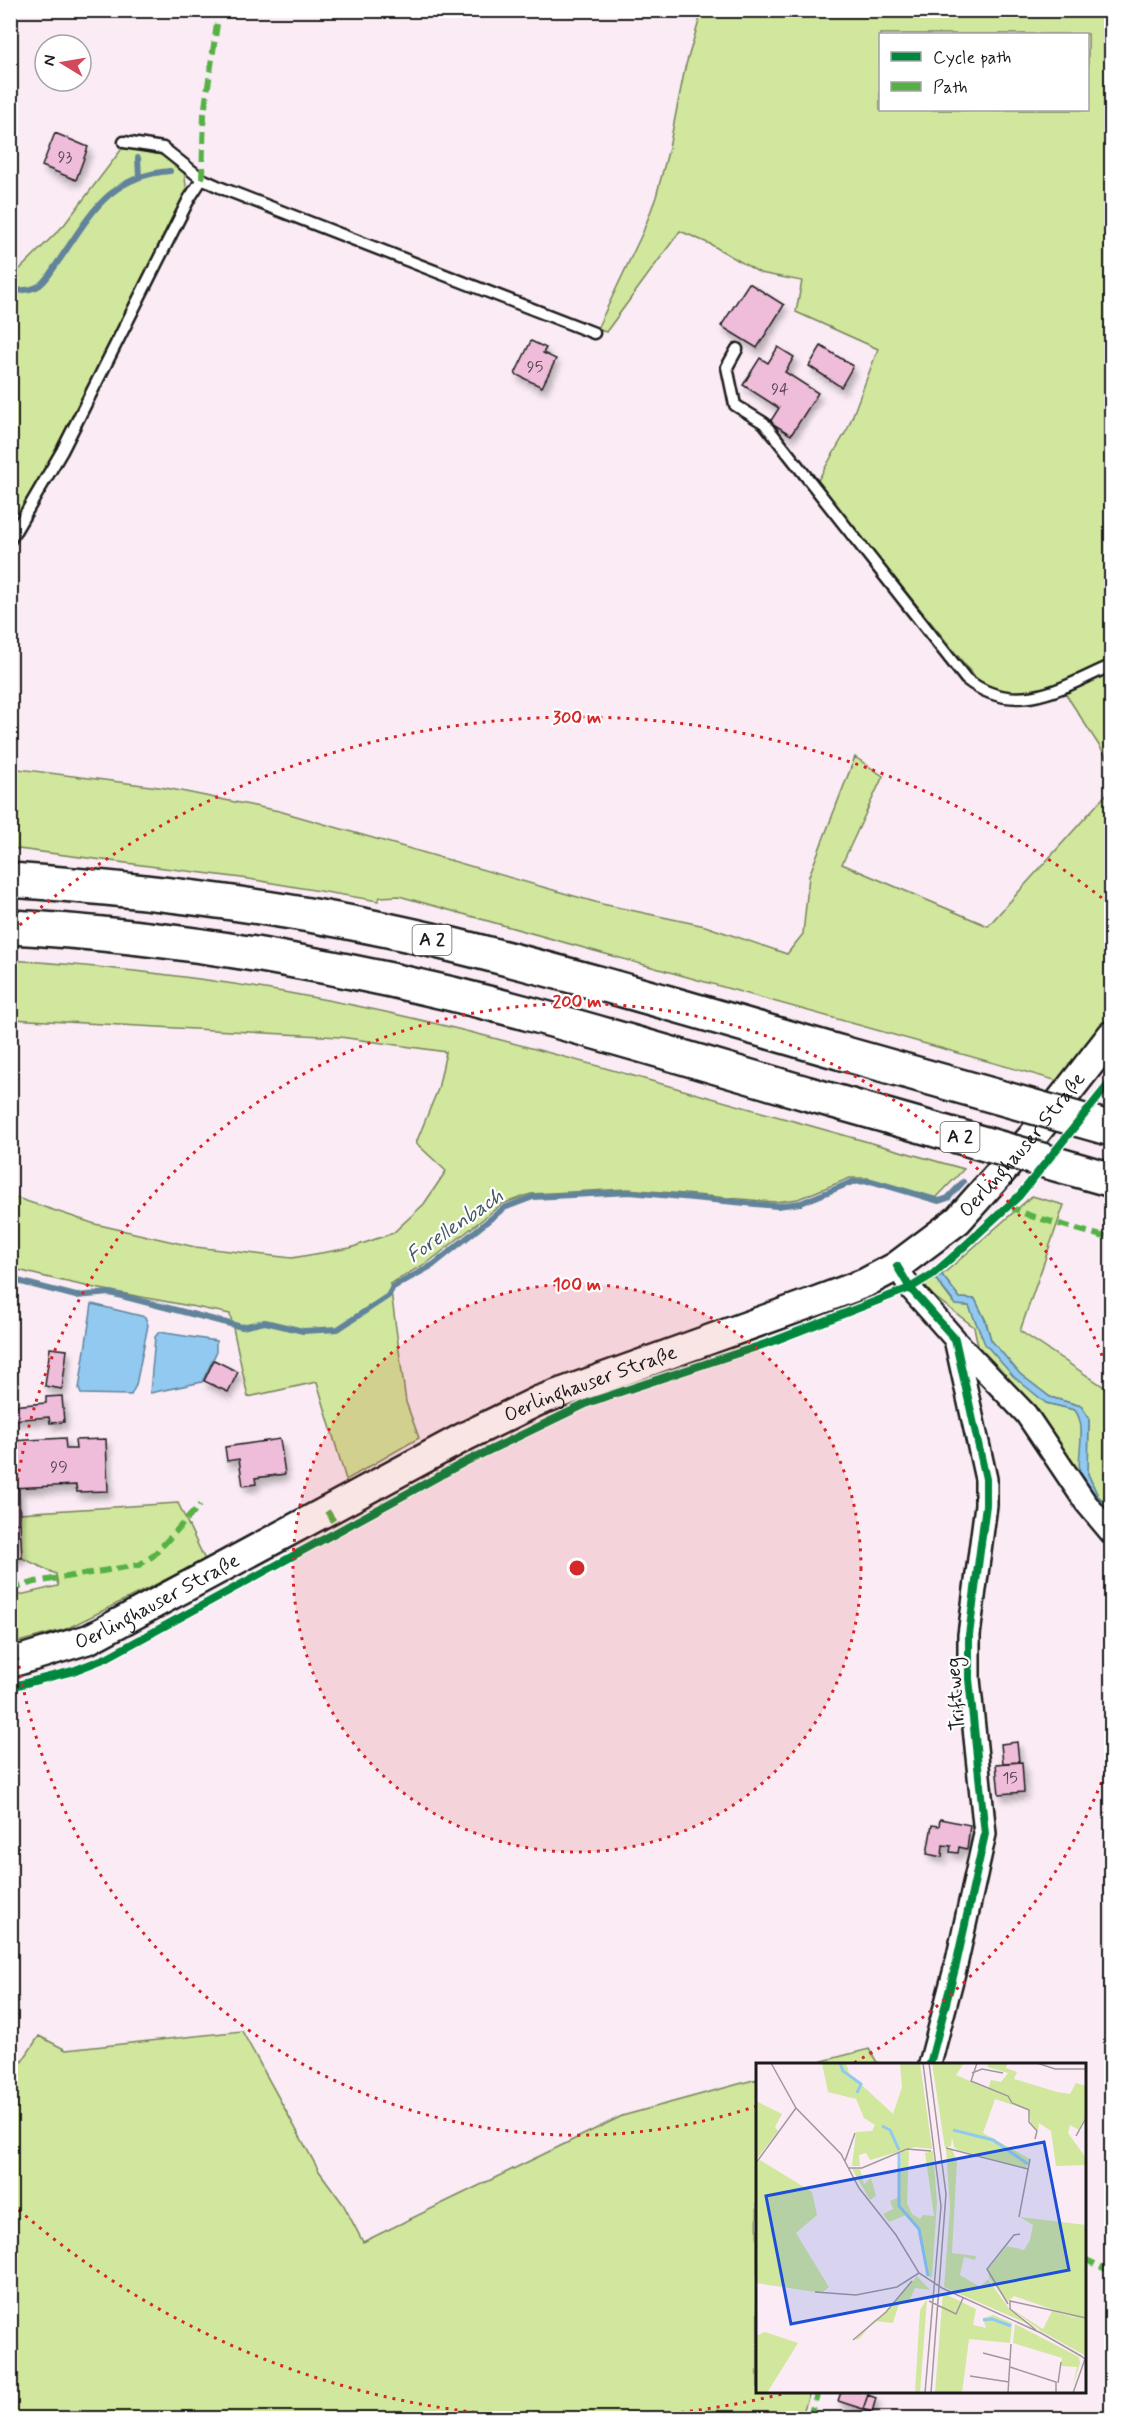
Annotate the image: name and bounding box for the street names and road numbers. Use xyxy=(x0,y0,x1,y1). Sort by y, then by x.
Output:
road number: A 2 xyxy=(412,925,452,955)
street label: Oerlinghauser Straße xyxy=(953,1066,1092,1223)
road number: A 2 xyxy=(940,1122,980,1152)
street label: Oerlinghauser Straße xyxy=(499,1339,681,1429)
street label: Oerlinghauser Straße xyxy=(72,1547,244,1656)
street label: Triftweg xyxy=(940,1656,973,1732)

